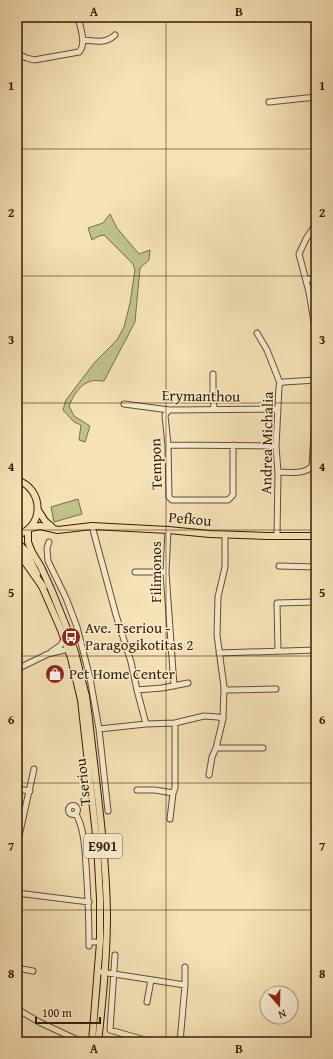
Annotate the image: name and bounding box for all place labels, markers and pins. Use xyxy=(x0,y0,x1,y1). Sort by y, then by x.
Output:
place label: Ave. Tseriou - Paragogikotitas 2 xyxy=(85,617,193,655)
bus stop icon: Ave. Tseriou - Paragogikotitas 2 xyxy=(60,626,82,648)
shop icon: Pet Home Center xyxy=(44,663,66,685)
place label: Pet Home Center xyxy=(69,663,175,684)

